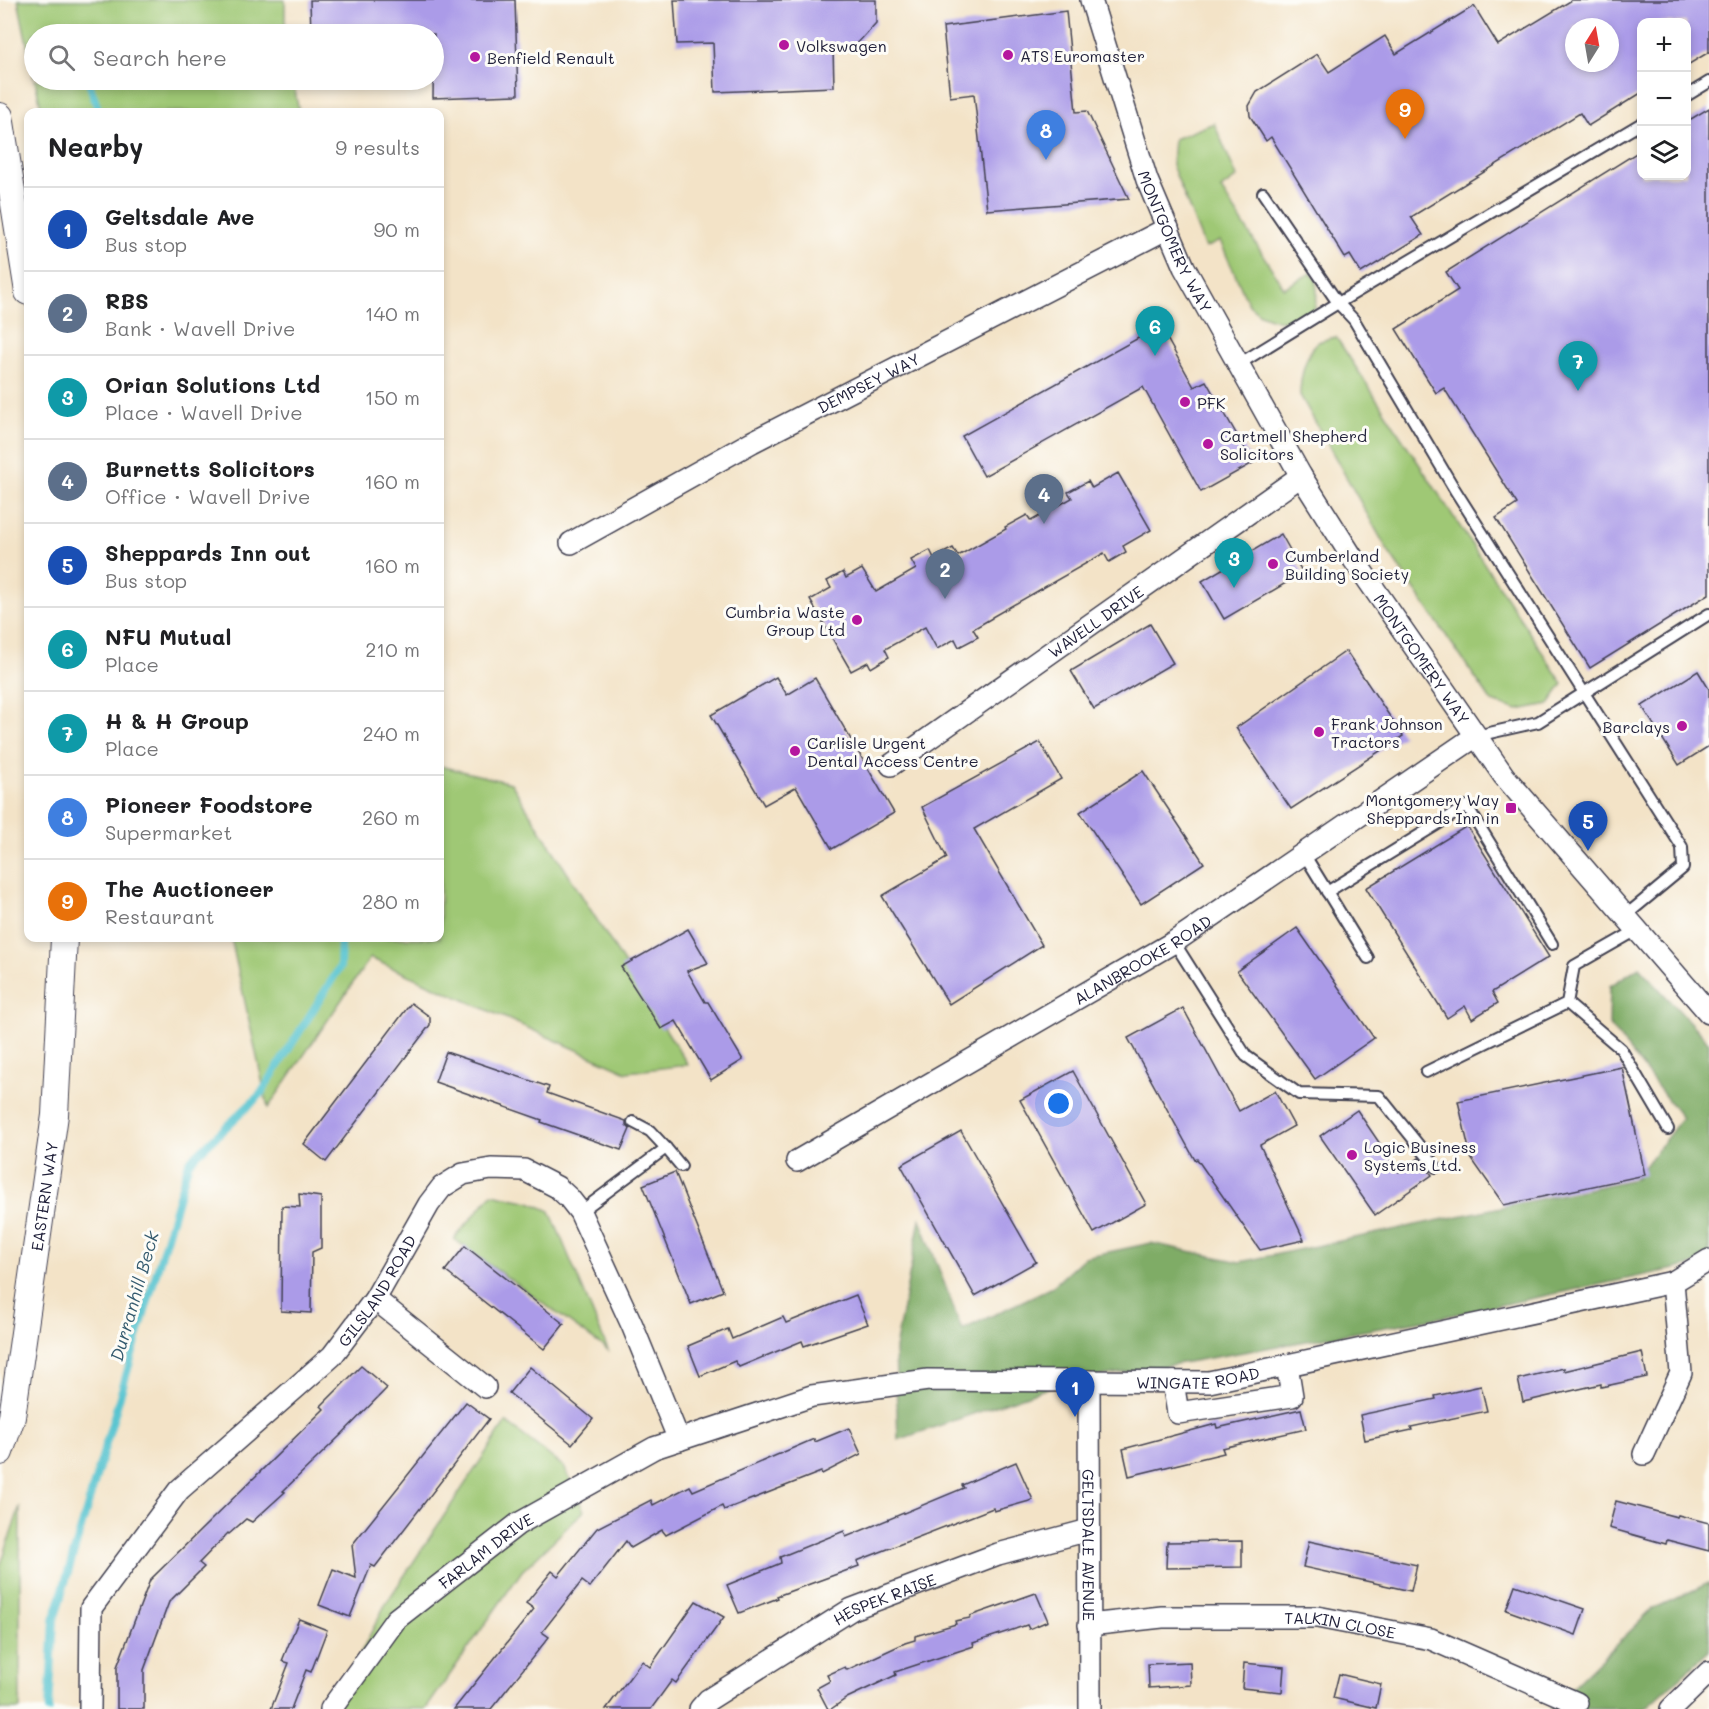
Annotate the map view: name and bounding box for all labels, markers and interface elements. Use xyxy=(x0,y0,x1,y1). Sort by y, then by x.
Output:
north arrow xyxy=(1565,18,1619,72)
map controls xyxy=(1637,18,1691,180)
button: + xyxy=(1637,18,1691,72)
search box xyxy=(24,24,444,90)
place label: Volkswagen xyxy=(796,35,887,56)
marker: Volkswagen xyxy=(777,38,791,52)
icon: search xyxy=(45,41,78,74)
text: Search here xyxy=(93,43,227,72)
place label: ATS Euromaster xyxy=(1020,45,1145,66)
place label: Benfield Renault xyxy=(487,47,615,68)
marker: ATS Euromaster xyxy=(1001,48,1015,62)
marker: Benfield Renault xyxy=(468,50,482,64)
button: − xyxy=(1637,72,1691,126)
pin: 9 xyxy=(1386,90,1424,139)
pin: 8 xyxy=(1026,110,1066,160)
button: layers xyxy=(1637,126,1691,180)
text: Nearby xyxy=(48,130,143,164)
text: 9 results xyxy=(335,134,420,160)
street label: MONTGOMERY WAY xyxy=(1134,168,1218,316)
text: Geltsdale Ave xyxy=(105,202,254,231)
text: 1 xyxy=(63,216,72,242)
text: 90 m xyxy=(374,216,420,242)
text: Bus stop xyxy=(105,231,187,257)
text: RBS xyxy=(105,286,149,315)
text: 2 xyxy=(62,300,73,326)
text: 140 m xyxy=(365,300,420,326)
pin: 6 xyxy=(1136,306,1174,356)
text: Bank · Wavell Drive xyxy=(105,315,295,341)
pin: 7 xyxy=(1558,342,1598,391)
street label: DEMPSEY WAY xyxy=(814,347,923,417)
text: Orian Solutions Ltd xyxy=(105,370,320,399)
text: 3 xyxy=(62,384,74,410)
text: 150 m xyxy=(365,384,420,410)
place label: PFK xyxy=(1197,392,1226,413)
marker: PFK xyxy=(1178,395,1192,409)
text: Place · Wavell Drive xyxy=(105,399,303,425)
place label: Cartmell Shepherd Solicitors xyxy=(1220,425,1367,464)
marker: Cartmell Shepherd Solicitors xyxy=(1201,437,1215,451)
text: Burnetts Solicitors xyxy=(105,454,315,483)
text: 4 xyxy=(61,468,74,494)
text: 160 m xyxy=(364,468,420,494)
pin: 4 xyxy=(1024,474,1064,524)
text: Office · Wavell Drive xyxy=(105,483,310,509)
text: Sheppards Inn out xyxy=(105,538,310,567)
pin: 3 xyxy=(1214,538,1254,588)
place label: Cumberland Building Society xyxy=(1285,545,1409,584)
pin: 2 xyxy=(926,550,964,599)
text: 5 xyxy=(62,552,73,578)
text: 160 m xyxy=(364,552,420,578)
marker: Cumberland Building Society xyxy=(1266,557,1280,571)
text: Bus stop xyxy=(105,567,187,593)
street label: WAVELL DRIVE xyxy=(1044,580,1147,662)
street label: MONTGOMERY WAY xyxy=(1370,589,1475,728)
place label: Cumbria Waste Group Ltd xyxy=(725,601,845,640)
marker: Cumbria Waste Group Ltd xyxy=(850,613,864,627)
text: NFU Mutual xyxy=(105,622,231,651)
text: 6 xyxy=(61,636,74,662)
text: 210 m xyxy=(365,636,420,662)
text: Place xyxy=(105,651,159,677)
text: H & H Group xyxy=(105,706,249,735)
place label: Frank Johnson Tractors xyxy=(1331,713,1443,752)
place label: Barclays xyxy=(1603,716,1670,737)
marker: Barclays xyxy=(1675,719,1689,733)
text: 7 xyxy=(62,720,73,746)
text: 240 m xyxy=(362,720,420,746)
marker: Frank Johnson Tractors xyxy=(1312,725,1326,739)
place label: Carlisle Urgent Dental Access Centre xyxy=(807,732,979,771)
text: Place xyxy=(105,735,159,761)
marker: Carlisle Urgent Dental Access Centre xyxy=(788,744,802,758)
place label: Montgomery Way Sheppards Inn in xyxy=(1366,789,1499,828)
text: Pioneer Foodstore xyxy=(105,790,313,819)
marker: Montgomery Way Sheppards Inn in xyxy=(1504,801,1518,815)
pin: 5 xyxy=(1568,802,1608,851)
text: 8 xyxy=(61,804,74,830)
text: 260 m xyxy=(362,804,420,830)
text: Supermarket xyxy=(105,819,232,845)
text: The Auctioneer xyxy=(105,874,274,903)
text: 9 xyxy=(61,888,74,914)
text: 280 m xyxy=(362,888,420,914)
text: Restaurant xyxy=(105,903,215,929)
street label: ALANBROOKE ROAD xyxy=(1070,909,1215,1009)
your location xyxy=(1044,1089,1073,1118)
place label: Logic Business Systems Ltd. xyxy=(1364,1136,1476,1175)
street label: EASTERN WAY xyxy=(25,1140,62,1252)
marker: Logic Business Systems Ltd. xyxy=(1345,1148,1359,1162)
water label: Durranhill Beck xyxy=(104,1228,164,1364)
street label: GILSLAND ROAD xyxy=(333,1231,420,1350)
street label: WINGATE ROAD xyxy=(1136,1361,1261,1393)
pin: 1 xyxy=(1056,1368,1094,1417)
street label: GELTSDALE AVENUE xyxy=(1079,1469,1100,1621)
street label: FARLAM DRIVE xyxy=(434,1507,536,1593)
street label: HESPEK RAISE xyxy=(828,1568,939,1629)
street label: TALKIN CLOSE xyxy=(1284,1606,1398,1642)

